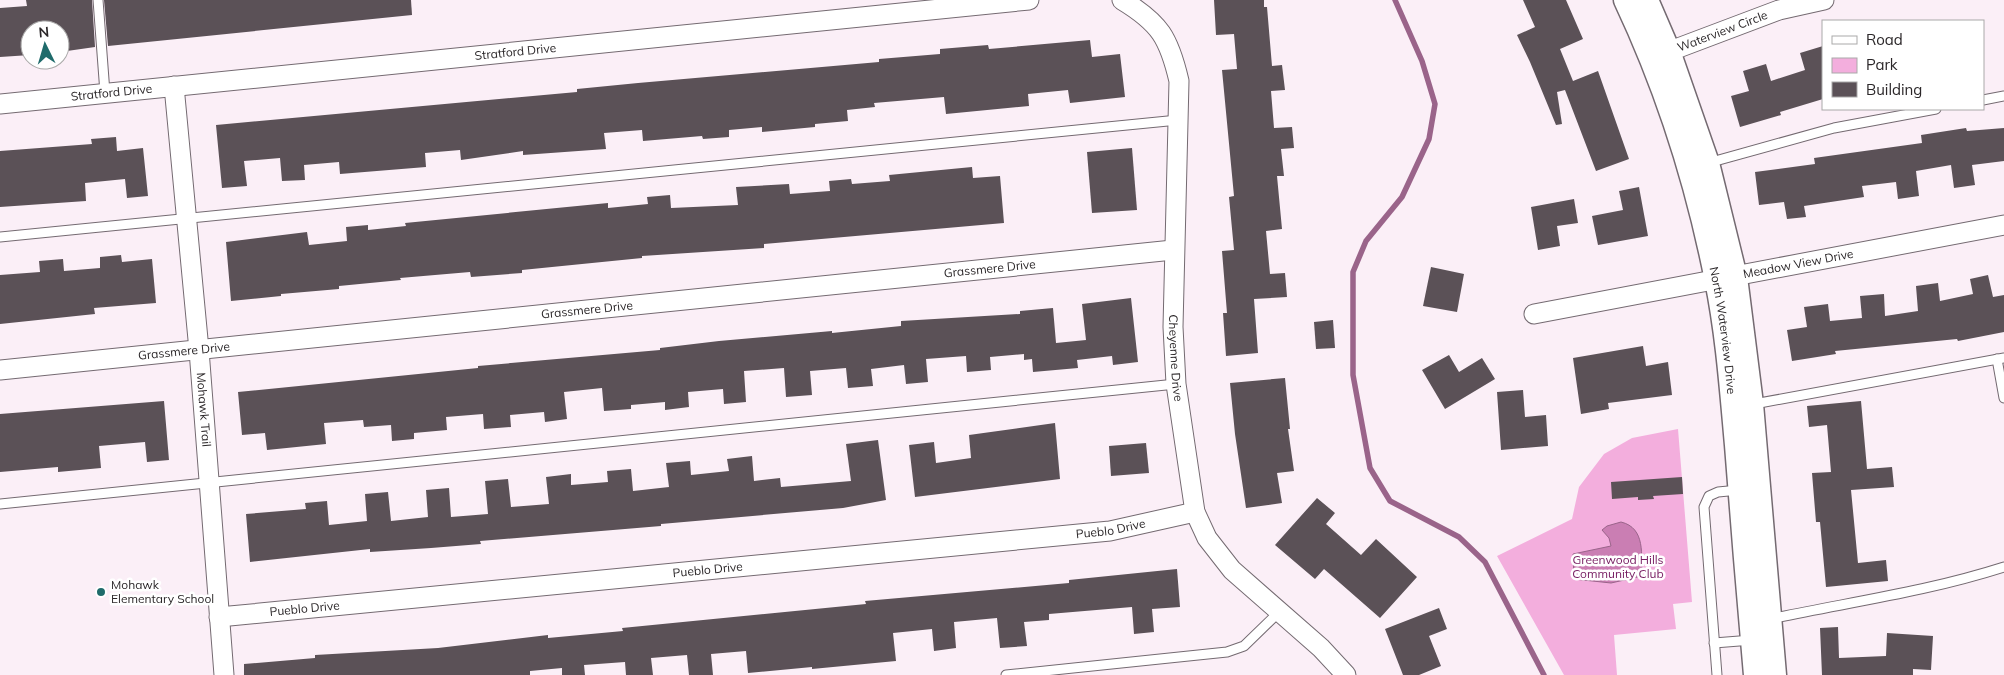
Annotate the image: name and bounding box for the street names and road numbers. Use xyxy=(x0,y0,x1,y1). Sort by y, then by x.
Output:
street label: Waterview Circle xyxy=(1675,7,1770,55)
street label: Stratford Drive xyxy=(474,40,557,63)
street label: Stratford Drive xyxy=(70,81,153,104)
street label: Meadow View Drive xyxy=(1742,246,1855,281)
street label: Grassmere Drive xyxy=(943,256,1036,280)
street label: North Waterview Drive xyxy=(1706,265,1739,395)
street label: Grassmere Drive xyxy=(540,297,634,322)
street label: Cheyenne Drive xyxy=(1166,314,1186,402)
street label: Grassmere Drive xyxy=(137,339,231,363)
street label: Mohawk Trail xyxy=(194,372,214,447)
street label: Pueblo Drive xyxy=(1075,515,1147,541)
street label: Pueblo Drive xyxy=(672,558,743,580)
street label: Pueblo Drive xyxy=(269,597,340,619)

